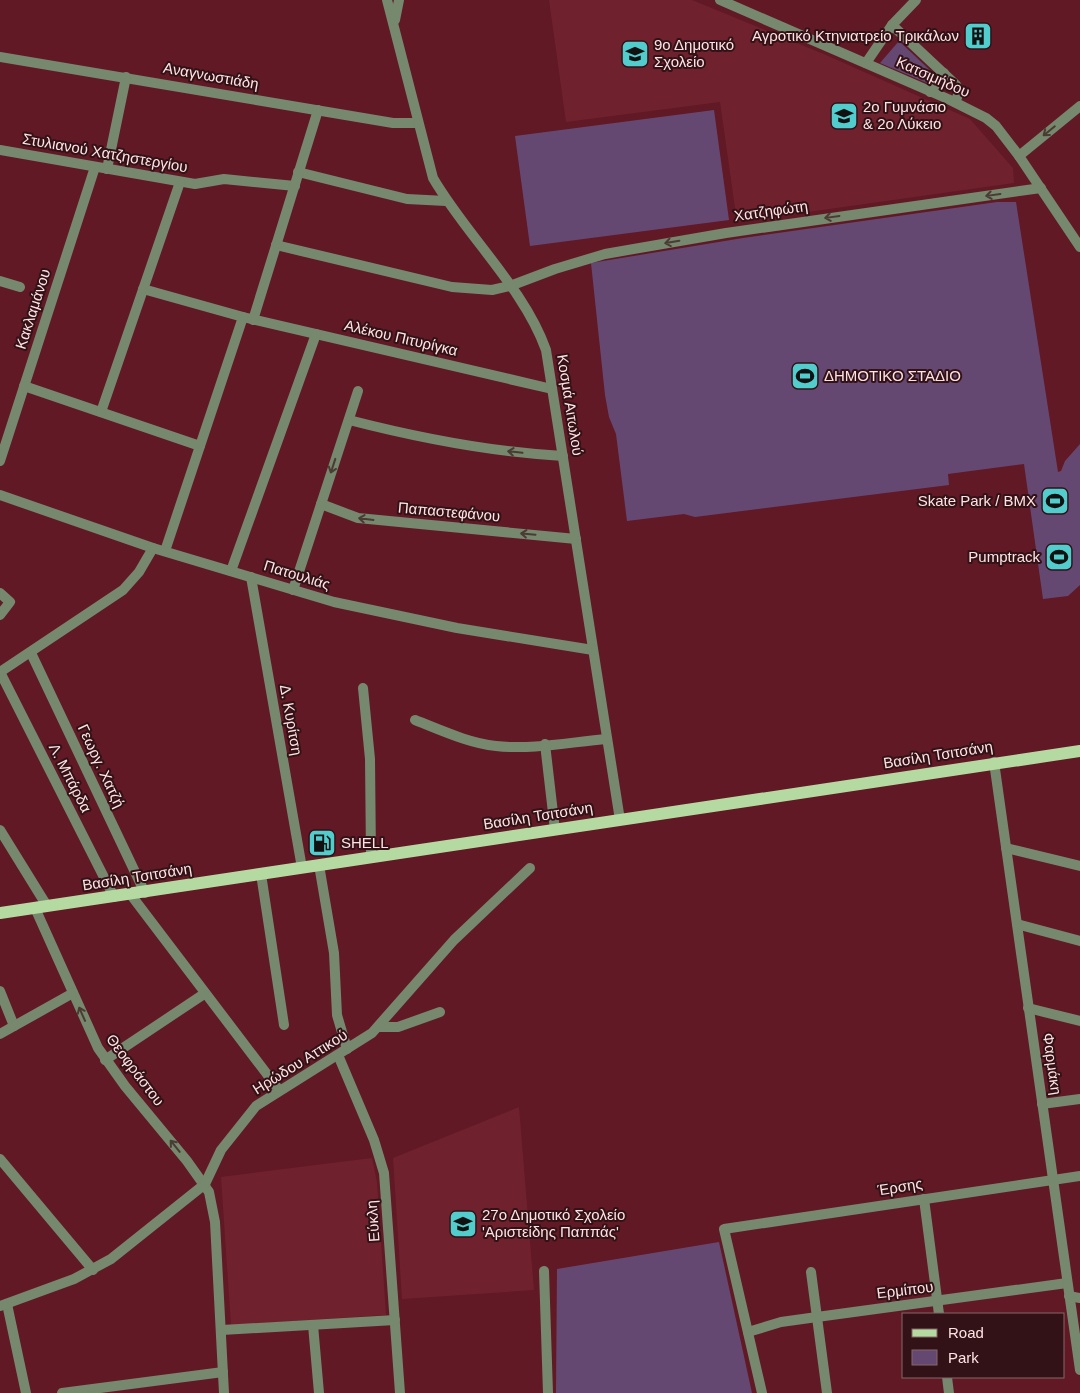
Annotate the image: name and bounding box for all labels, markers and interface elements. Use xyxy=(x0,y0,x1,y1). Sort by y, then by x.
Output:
building icon: Αγροτικό Κτηνιατρείο Τρικάλων xyxy=(963,21,993,51)
place label: Αγροτικό Κτηνιατρείο Τρικάλων xyxy=(752,27,959,44)
place label: 9ο Δημοτικό Σχολείο xyxy=(654,36,734,70)
school or university icon: 9ο Δημοτικό Σχολείο xyxy=(620,39,650,69)
street label: Κατσιμήδου xyxy=(894,53,973,100)
street label: Αναγνωστιάδη xyxy=(162,59,260,92)
place label: 2ο Γυμνάσιο & 2ο Λύκειο xyxy=(863,98,946,132)
school or university icon: 2ο Γυμνάσιο & 2ο Λύκειο xyxy=(829,101,859,131)
one-way arrow xyxy=(1043,126,1056,137)
street label: Στυλιανού Χατζηστεργίου xyxy=(21,130,189,175)
one-way arrow xyxy=(986,190,1002,200)
street label: Χατζηφώτη xyxy=(733,197,809,224)
one-way arrow xyxy=(825,213,841,223)
one-way arrow xyxy=(664,238,680,248)
street label: Κακλαμάνου xyxy=(12,267,53,351)
street label: Αλέκου Πιτυρίγκα xyxy=(343,316,460,359)
street label: Κοσμά Αιτωλού xyxy=(554,353,587,457)
sports icon: ΔΗΜΟΤΙΚΟ ΣΤΑΔΙΟ xyxy=(790,361,820,391)
place label: ΔΗΜΟΤΙΚΟ ΣΤΑΔΙΟ xyxy=(824,367,961,384)
one-way arrow xyxy=(507,447,523,457)
one-way arrow xyxy=(328,458,338,474)
sports icon: Skate Park / BMX xyxy=(1040,486,1070,516)
place label: Skate Park / BMX xyxy=(918,492,1036,509)
street label: Παπαστεφάνου xyxy=(397,499,501,524)
one-way arrow xyxy=(358,514,374,524)
one-way arrow xyxy=(520,530,536,539)
sports icon: Pumptrack xyxy=(1044,542,1074,572)
place label: Pumptrack xyxy=(968,548,1040,565)
street label: Πατουλιάς xyxy=(262,556,332,593)
street label: Δ. Κυρίτση xyxy=(277,683,306,757)
street label: Γεωργ. Χατζή xyxy=(75,721,128,810)
street label: Βασίλη Τσιτσάνη xyxy=(882,737,994,772)
street label: Λ. Μπάρδα xyxy=(46,740,95,815)
street label: Βασίλη Τσιτσάνη xyxy=(482,798,594,833)
fuel station icon: SHELL xyxy=(307,828,337,858)
place label: SHELL xyxy=(341,834,389,851)
street label: Βασίλη Τσιτσάνη xyxy=(81,859,193,894)
one-way arrow xyxy=(76,1007,86,1022)
street label: Ηρώδου Αττικού xyxy=(249,1026,350,1097)
street label: Θεοφράστου xyxy=(103,1031,168,1109)
street label: Φαρμάκη xyxy=(1040,1032,1065,1096)
one-way arrow xyxy=(169,1140,180,1153)
street label: Έρσης xyxy=(875,1175,924,1199)
street label: Εύκλη xyxy=(363,1200,382,1242)
place label: 27ο Δημοτικό Σχολείο 'Αριστείδης Παππάς' xyxy=(482,1206,625,1240)
school or university icon: 27ο Δημοτικό Σχολείο 'Αριστείδης Παππάς' xyxy=(448,1209,478,1239)
street label: Ερμίπου xyxy=(876,1278,934,1301)
legend xyxy=(902,1313,1065,1378)
text: Road xyxy=(948,1324,984,1341)
text: Park xyxy=(948,1349,979,1366)

